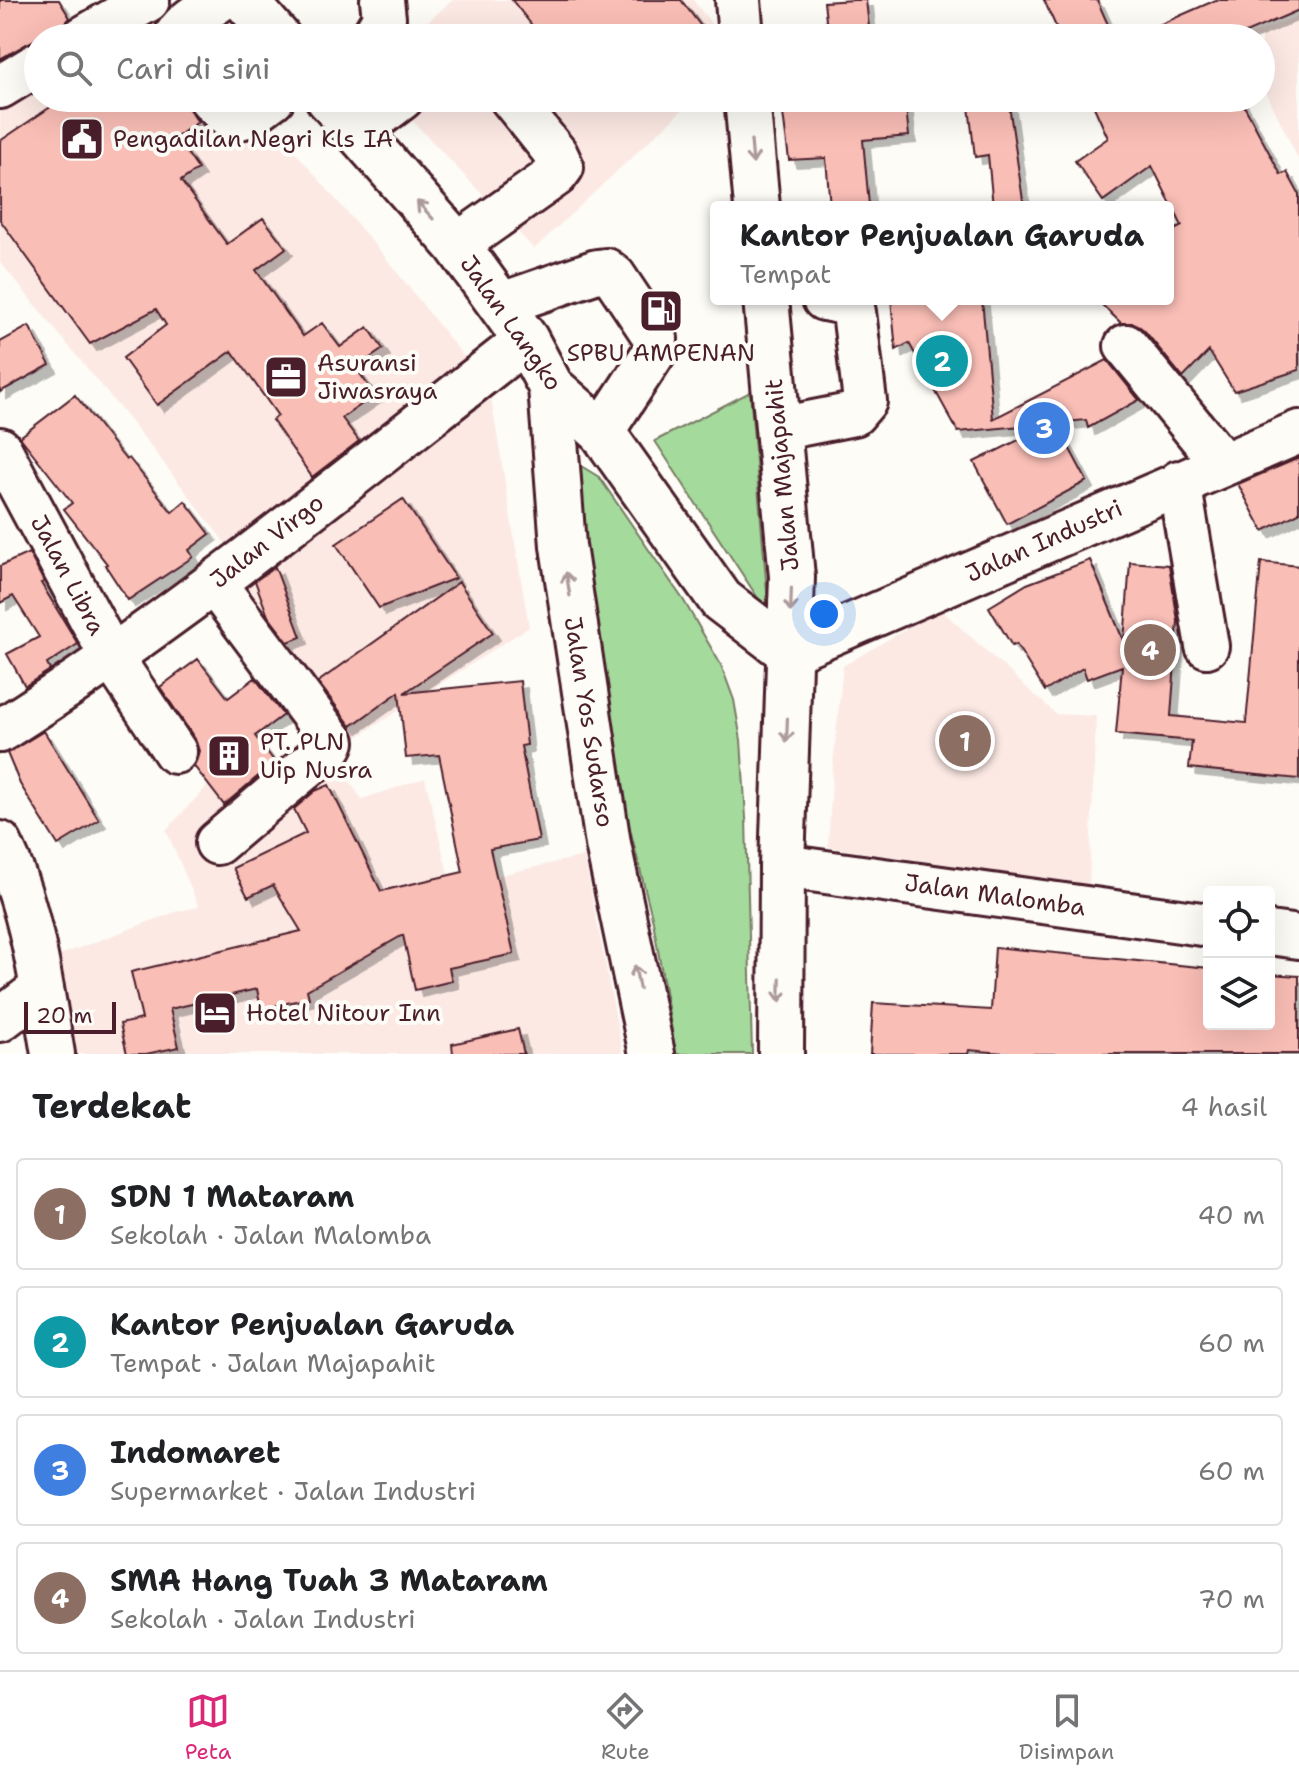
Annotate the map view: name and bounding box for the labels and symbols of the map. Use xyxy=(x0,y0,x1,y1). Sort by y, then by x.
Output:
public building icon: Pengadilan Negri Kls IA xyxy=(58,115,106,163)
place label: Pengadilan Negri Kls IA xyxy=(113,123,393,155)
one-way arrow xyxy=(745,139,760,165)
one-way arrow xyxy=(417,200,435,220)
street label: Jalan Langko xyxy=(453,249,569,397)
fuel station icon: SPBU AMPENAN xyxy=(637,287,685,335)
pin: 2 xyxy=(916,331,968,391)
place label: SPBU AMPENAN xyxy=(567,337,755,369)
place label: Asuransi Jiwasraya xyxy=(317,347,438,407)
office icon: Asuransi Jiwasraya xyxy=(262,353,310,401)
street label: Jalan Majapahit xyxy=(758,377,806,573)
pin: 3 xyxy=(1018,398,1070,458)
street label: Jalan Virgo xyxy=(204,487,330,595)
street label: Jalan Industri xyxy=(960,492,1128,590)
street label: Jalan Libra xyxy=(23,509,113,641)
one-way arrow xyxy=(560,571,575,597)
one-way arrow xyxy=(783,586,799,613)
your location xyxy=(804,594,844,634)
street label: Jalan Yos Sudarso xyxy=(557,614,621,830)
pin: 4 xyxy=(1124,620,1176,680)
pin: 1 xyxy=(939,711,991,771)
one-way arrow xyxy=(779,716,794,743)
place label: PT. PLN Uip Nusra xyxy=(260,726,372,786)
building icon: PT. PLN Uip Nusra xyxy=(205,732,253,780)
street label: Jalan Malomba xyxy=(902,866,1088,924)
one-way arrow xyxy=(629,965,644,991)
one-way arrow xyxy=(773,976,788,1003)
hotel icon: Hotel Nitour Inn xyxy=(191,989,239,1037)
place label: Hotel Nitour Inn xyxy=(246,997,441,1029)
scale bar xyxy=(24,998,116,1034)

